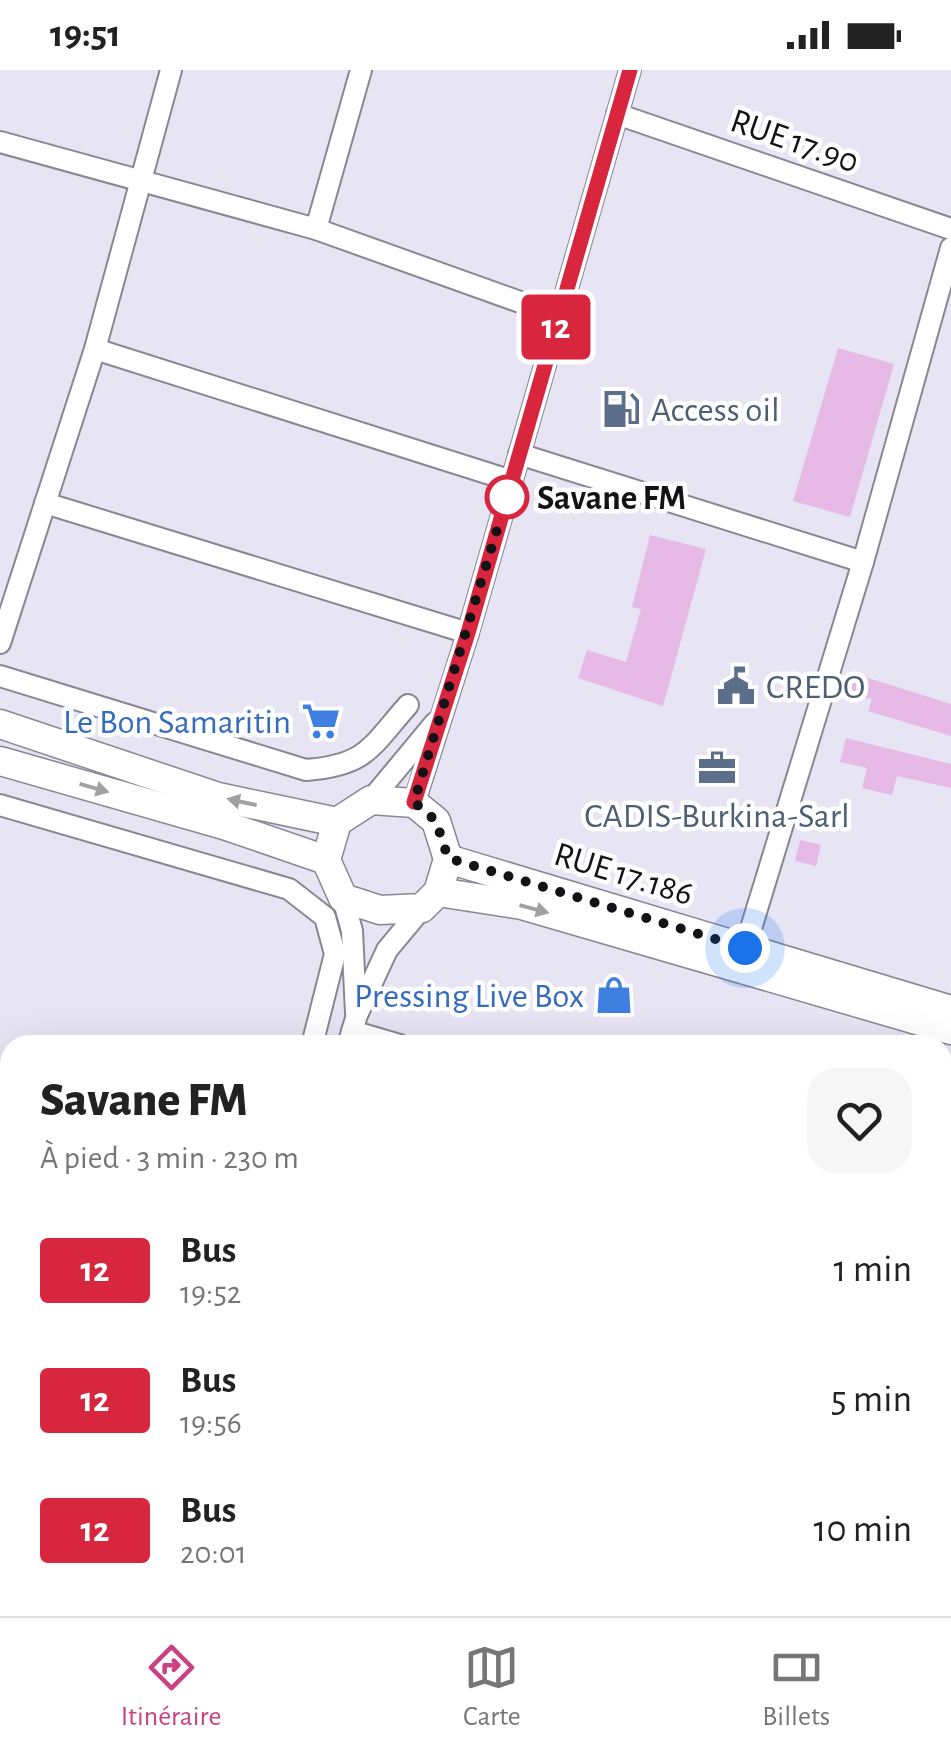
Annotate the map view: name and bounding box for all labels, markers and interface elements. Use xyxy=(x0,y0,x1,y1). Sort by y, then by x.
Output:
text: 19:51 xyxy=(50,16,121,54)
street label: RUE 17.90 xyxy=(726,103,863,180)
line badge: 12 xyxy=(511,294,601,360)
text: 12 xyxy=(541,310,571,345)
fuel station icon: Access oil xyxy=(600,388,642,430)
place label: Access oil xyxy=(651,393,780,428)
marker: Savane FM xyxy=(486,476,528,518)
place label: Savane FM xyxy=(537,481,686,516)
public building icon: CREDO xyxy=(715,665,757,707)
place label: CREDO xyxy=(766,670,865,705)
supermarket icon: Le Bon Samaritin xyxy=(300,700,342,742)
place label: Le Bon Samaritin xyxy=(63,705,291,740)
office icon: CADIS-Burkina-Sarl xyxy=(696,747,738,789)
one-way arrow xyxy=(78,780,109,796)
one-way arrow xyxy=(226,793,257,809)
place label: CADIS-Burkina-Sarl xyxy=(584,799,850,834)
street label: RUE 17.186 xyxy=(550,837,697,912)
one-way arrow xyxy=(519,902,550,917)
your location xyxy=(720,923,770,973)
shop icon: Pressing Live Box xyxy=(593,974,635,1016)
place label: Pressing Live Box xyxy=(354,979,584,1014)
button: heart xyxy=(807,1068,912,1173)
text: Savane FM xyxy=(40,1077,248,1125)
text: À pied · 3 min · 230 m xyxy=(40,1142,299,1174)
text: Bus xyxy=(180,1232,236,1270)
text: 1 min xyxy=(833,1251,912,1289)
text: 12 xyxy=(80,1253,110,1288)
text: 19:52 xyxy=(180,1277,241,1309)
text: Bus xyxy=(180,1362,236,1400)
text: 5 min xyxy=(831,1381,912,1419)
text: 12 xyxy=(80,1383,110,1418)
text: 19:56 xyxy=(180,1407,242,1439)
text: Bus xyxy=(180,1492,236,1530)
text: 10 min xyxy=(813,1511,912,1549)
text: 12 xyxy=(80,1513,110,1548)
text: 20:01 xyxy=(180,1537,247,1569)
tab: Itinéraire xyxy=(121,1640,221,1734)
tab: Carte xyxy=(463,1640,521,1734)
tab: Billets xyxy=(762,1640,830,1734)

